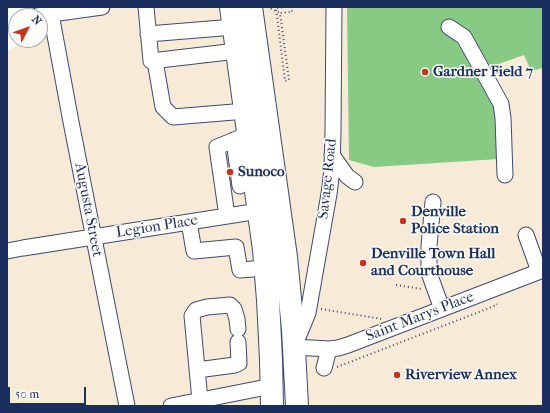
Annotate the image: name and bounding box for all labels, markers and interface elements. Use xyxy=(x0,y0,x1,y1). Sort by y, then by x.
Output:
north arrow xyxy=(8,8,48,48)
text: N xyxy=(29,13,44,28)
place label: Gardner Field 7 xyxy=(433,63,533,81)
marker: Gardner Field 7 xyxy=(420,67,430,77)
street label: Savage Road xyxy=(315,138,341,220)
street label: Augusta Street xyxy=(70,161,106,259)
place label: Sunoco xyxy=(238,163,285,181)
marker: Sunoco xyxy=(225,167,235,177)
place label: Denville Police Station xyxy=(411,203,499,238)
street label: Legion Place xyxy=(115,212,199,242)
marker: Denville Police Station xyxy=(398,216,408,226)
place label: Denville Town Hall and Courthouse xyxy=(371,245,495,280)
marker: Denville Town Hall and Courthouse xyxy=(358,258,368,268)
street label: Saint Marys Place xyxy=(363,288,477,346)
place label: Riverview Annex xyxy=(405,366,517,384)
marker: Riverview Annex xyxy=(392,370,402,380)
scale bar xyxy=(10,379,88,405)
text: 50 m xyxy=(15,387,39,401)

